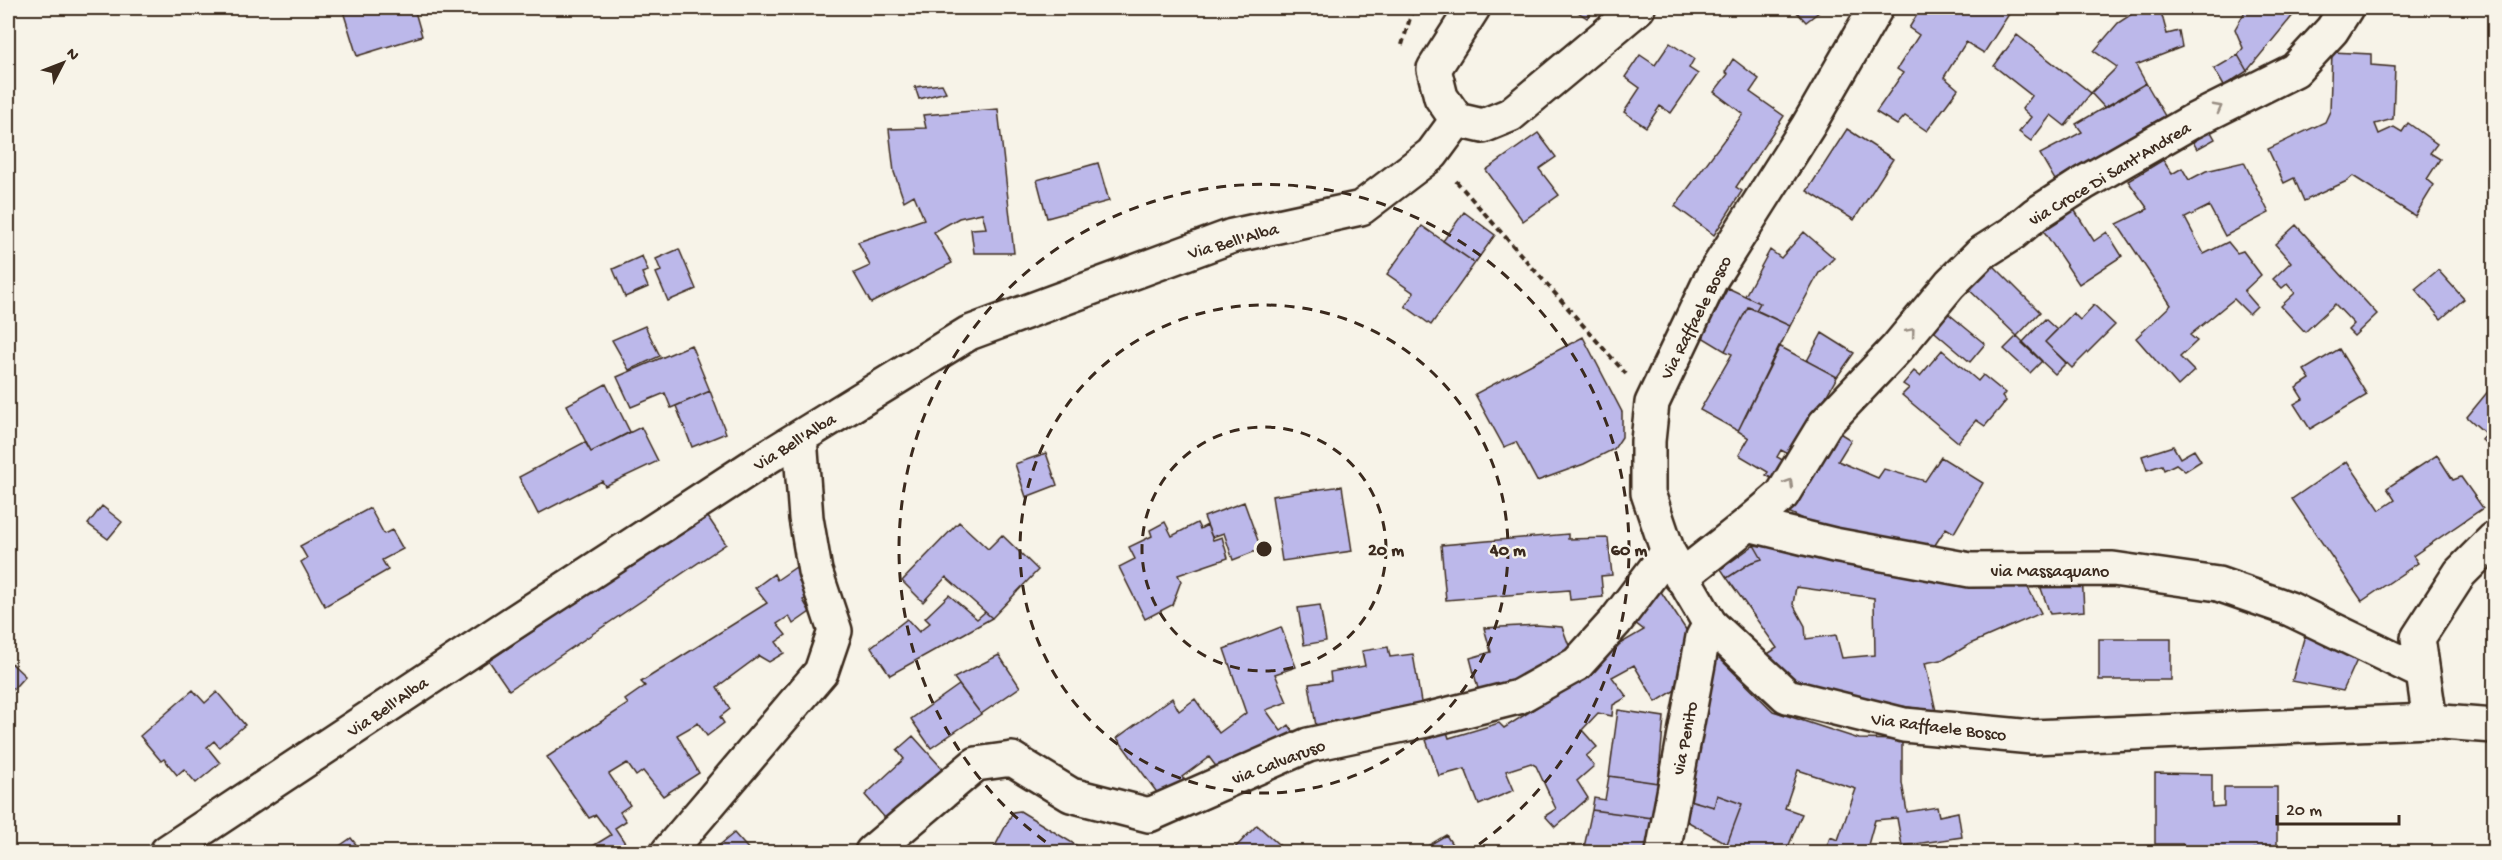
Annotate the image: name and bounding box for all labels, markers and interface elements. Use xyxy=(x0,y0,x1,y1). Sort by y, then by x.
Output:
north arrow xyxy=(33,33,93,93)
text: N xyxy=(61,45,82,66)
one-way arrow xyxy=(2212,104,2222,115)
street label: via Croce Di Sant'Andrea xyxy=(2025,118,2196,232)
street label: Via Bell'Alba xyxy=(1185,219,1282,266)
street label: Via Raffaele Bosco xyxy=(1657,253,1737,384)
one-way arrow xyxy=(1904,328,1915,339)
street label: Via Bell'Alba xyxy=(749,409,841,477)
one-way arrow xyxy=(1782,479,1793,489)
centre of rings xyxy=(1254,539,1274,559)
text: 20 m xyxy=(1368,541,1404,562)
text: 40 m xyxy=(1489,541,1526,562)
text: 60 m xyxy=(1611,541,1647,562)
street label: via Massaquano xyxy=(1991,562,2109,583)
street label: Via Bell'Alba xyxy=(343,673,434,743)
street label: via Penito xyxy=(1669,700,1704,777)
street label: Via Raffaele Bosco xyxy=(1869,710,2007,747)
street label: via Calvaruso xyxy=(1229,736,1329,791)
scale bar xyxy=(2277,788,2398,826)
text: 20 m xyxy=(2286,801,2322,822)

